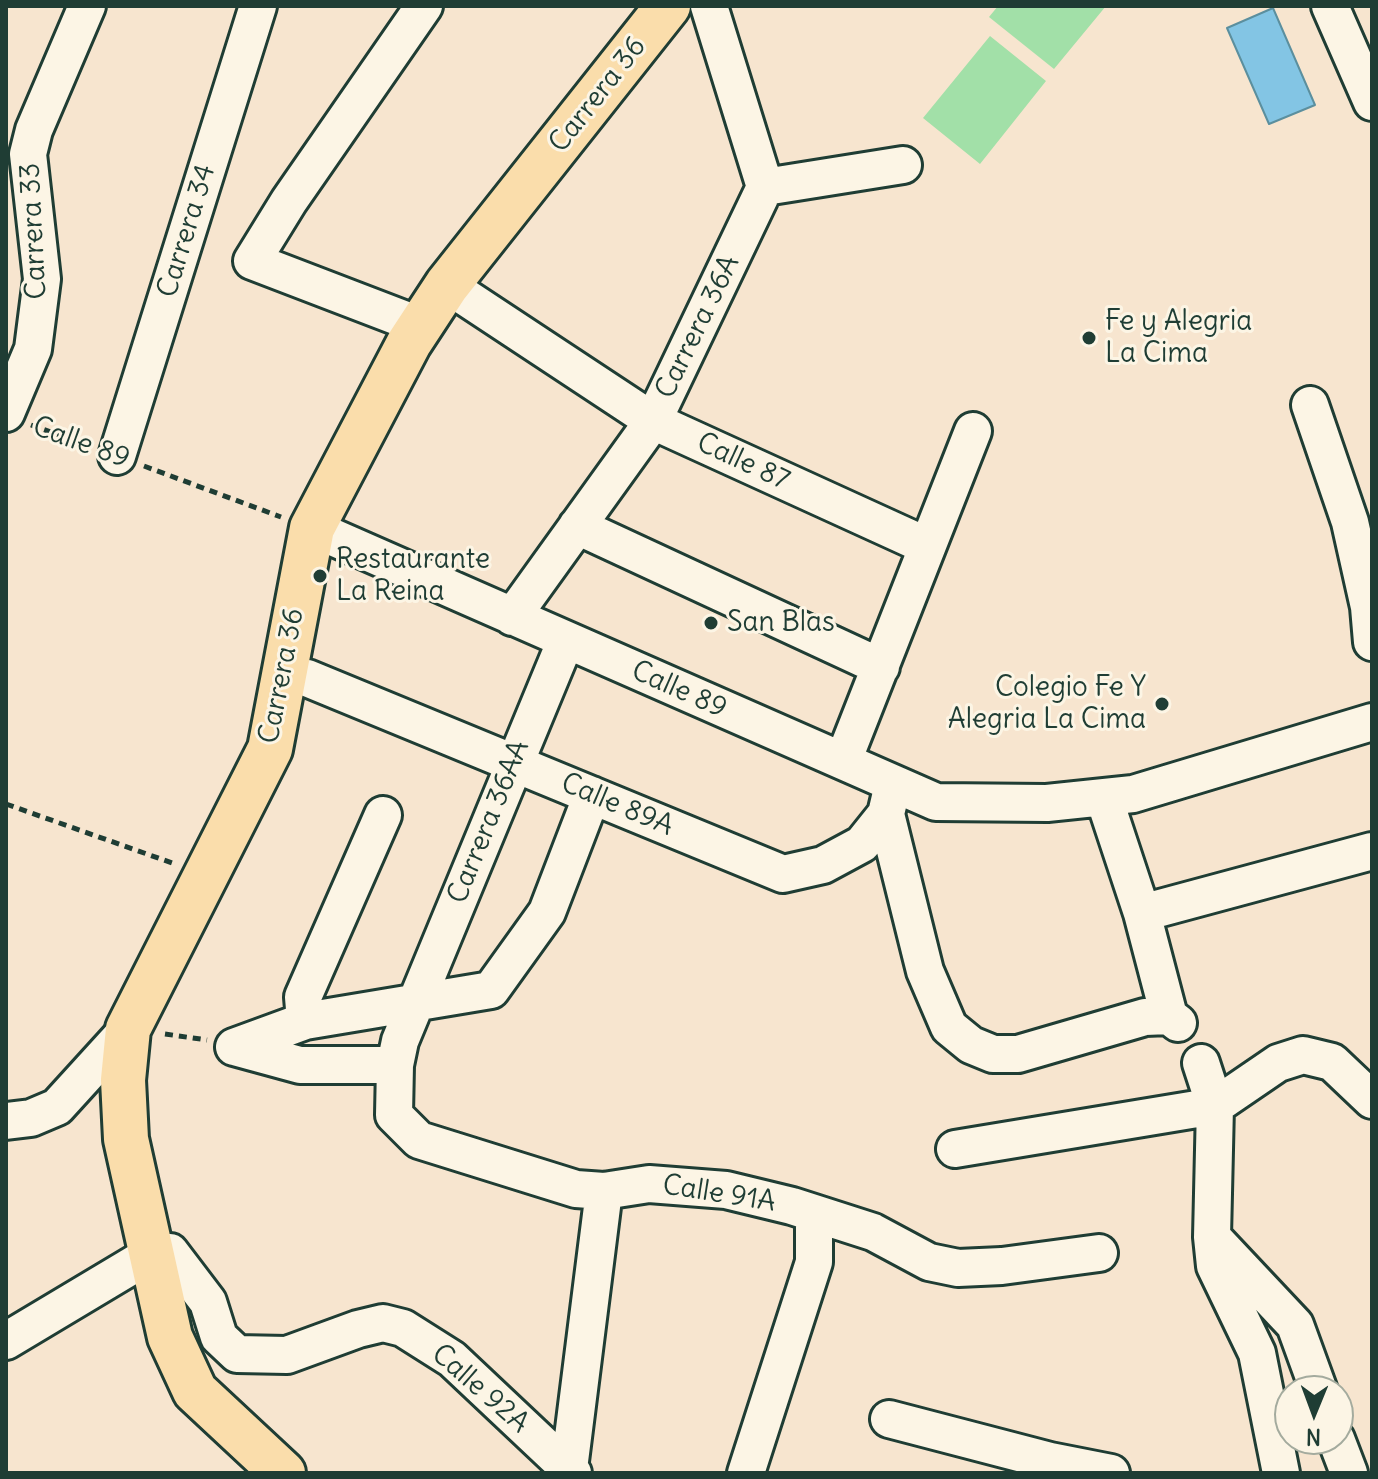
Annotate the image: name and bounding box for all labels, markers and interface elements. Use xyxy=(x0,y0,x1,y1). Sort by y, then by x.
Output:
street label: Carrera 36 xyxy=(543,31,653,159)
street label: Carrera 34 xyxy=(151,161,223,301)
street label: Carrera 33 xyxy=(14,162,54,300)
street label: Carrera 36A xyxy=(649,250,747,404)
place label: Fe y Alegria La Cima xyxy=(1105,305,1252,371)
marker: Fe y Alegria La Cima xyxy=(1080,329,1098,347)
street label: Calle 89 xyxy=(28,410,134,476)
street label: Calle 87 xyxy=(691,426,795,498)
place label: Restaurante La Reina xyxy=(336,543,490,609)
marker: Restaurante La Reina xyxy=(311,567,329,585)
street label: Carrera 36 xyxy=(252,605,312,747)
place label: San Blas xyxy=(727,606,835,640)
marker: San Blas xyxy=(702,614,720,632)
street label: Calle 89 xyxy=(626,654,732,726)
place label: Colegio Fe Y Alegria La Cima xyxy=(948,671,1146,737)
marker: Colegio Fe Y Alegria La Cima xyxy=(1153,695,1171,713)
street label: Carrera 36AA xyxy=(441,735,537,909)
street label: Calle 89A xyxy=(556,766,678,844)
street label: Calle 91A xyxy=(660,1169,778,1219)
street label: Calle 92A xyxy=(424,1338,536,1440)
north arrow xyxy=(1274,1375,1354,1455)
text: N xyxy=(1306,1423,1321,1451)

